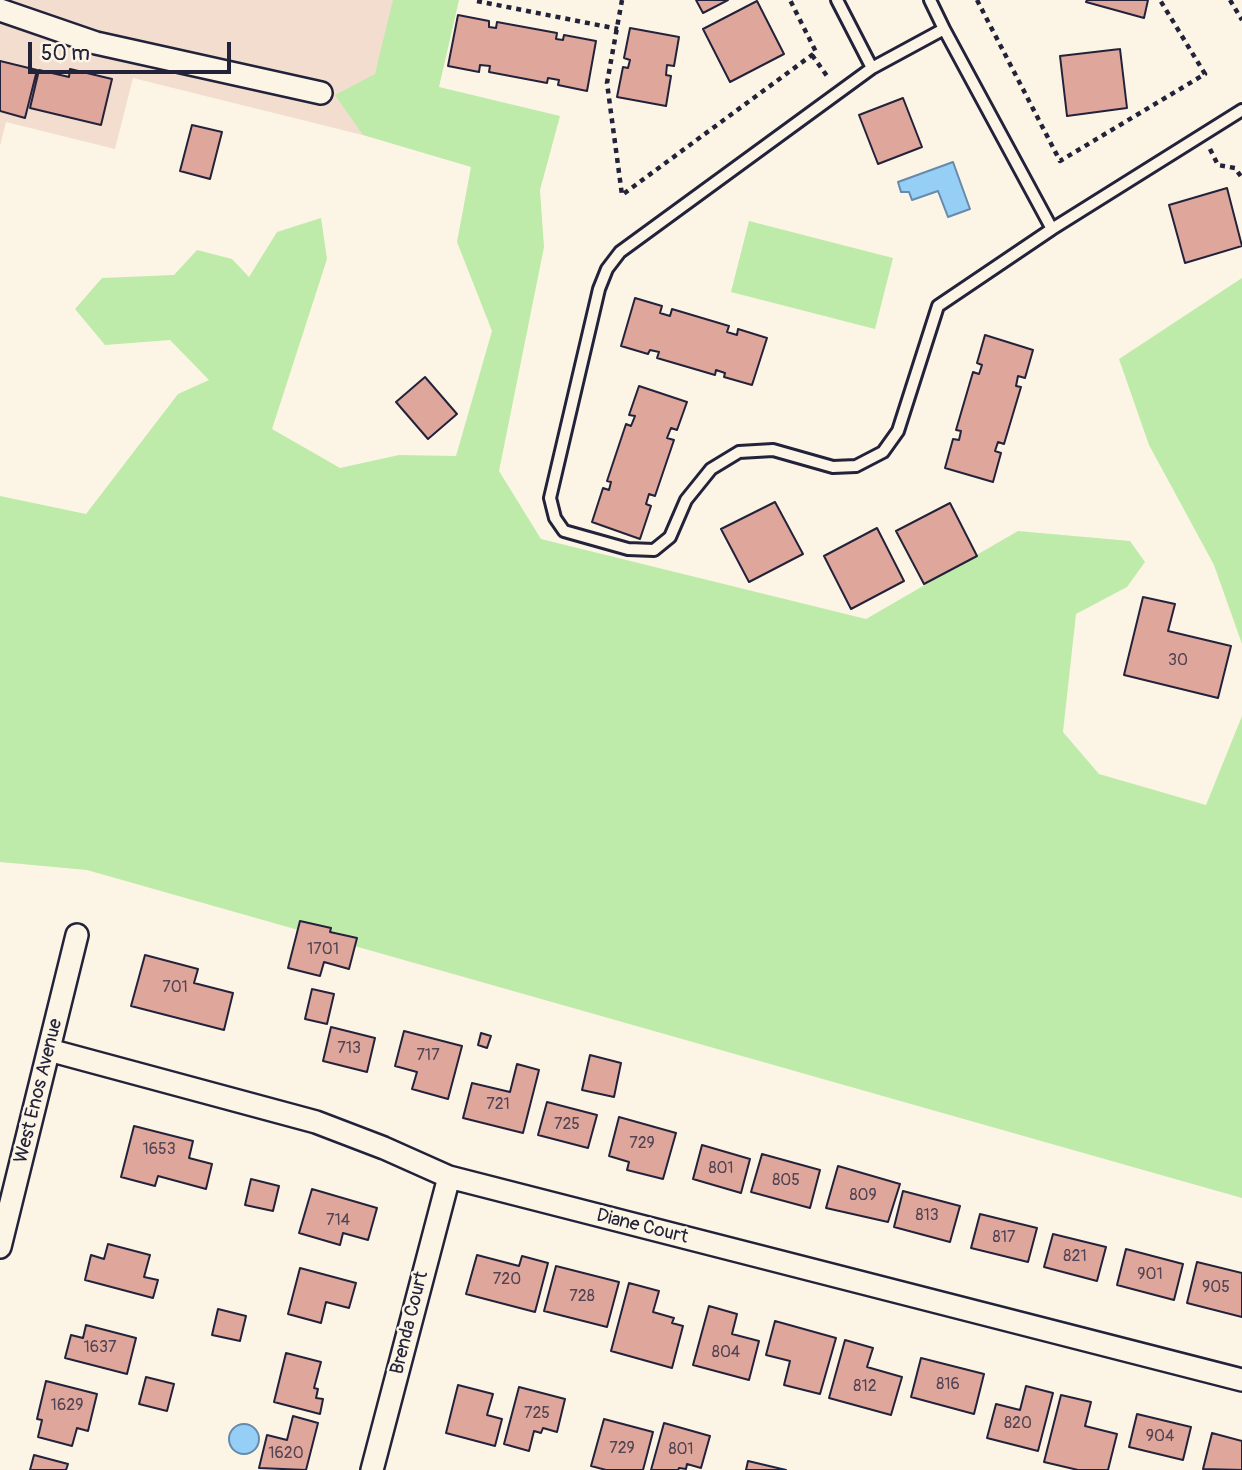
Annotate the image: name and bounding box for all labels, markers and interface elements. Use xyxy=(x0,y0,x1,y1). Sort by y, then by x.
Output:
scale bar xyxy=(32,28,234,72)
text: 50 m xyxy=(41,40,90,67)
house number: 30 xyxy=(1168,651,1188,671)
house number: 1701 xyxy=(307,940,339,960)
house number: 701 xyxy=(162,978,188,998)
street label: West Enos Avenue xyxy=(10,1016,68,1166)
house number: 713 xyxy=(337,1039,361,1059)
house number: 717 xyxy=(416,1046,440,1066)
house number: 721 xyxy=(486,1095,510,1115)
house number: 725 xyxy=(554,1115,580,1135)
house number: 729 xyxy=(629,1134,655,1154)
house number: 1653 xyxy=(142,1140,176,1160)
house number: 801 xyxy=(708,1159,734,1179)
house number: 805 xyxy=(772,1171,800,1191)
house number: 809 xyxy=(849,1186,877,1206)
street label: Diane Court xyxy=(594,1205,690,1249)
house number: 813 xyxy=(915,1206,939,1226)
house number: 714 xyxy=(326,1211,350,1231)
house number: 817 xyxy=(993,1228,1015,1248)
house number: 821 xyxy=(1063,1247,1087,1267)
house number: 901 xyxy=(1137,1265,1163,1285)
street label: Brenda Court xyxy=(386,1269,434,1377)
house number: 720 xyxy=(493,1270,521,1290)
house number: 905 xyxy=(1202,1278,1230,1298)
house number: 728 xyxy=(569,1287,595,1307)
house number: 1637 xyxy=(84,1338,116,1358)
house number: 804 xyxy=(712,1343,740,1363)
house number: 816 xyxy=(936,1375,960,1395)
house number: 812 xyxy=(853,1377,877,1397)
house number: 1629 xyxy=(51,1396,83,1416)
house number: 725 xyxy=(524,1404,550,1424)
house number: 820 xyxy=(1004,1414,1032,1434)
house number: 904 xyxy=(1146,1427,1174,1447)
house number: 729 xyxy=(609,1439,635,1459)
house number: 801 xyxy=(668,1440,694,1460)
house number: 1620 xyxy=(268,1444,304,1464)

